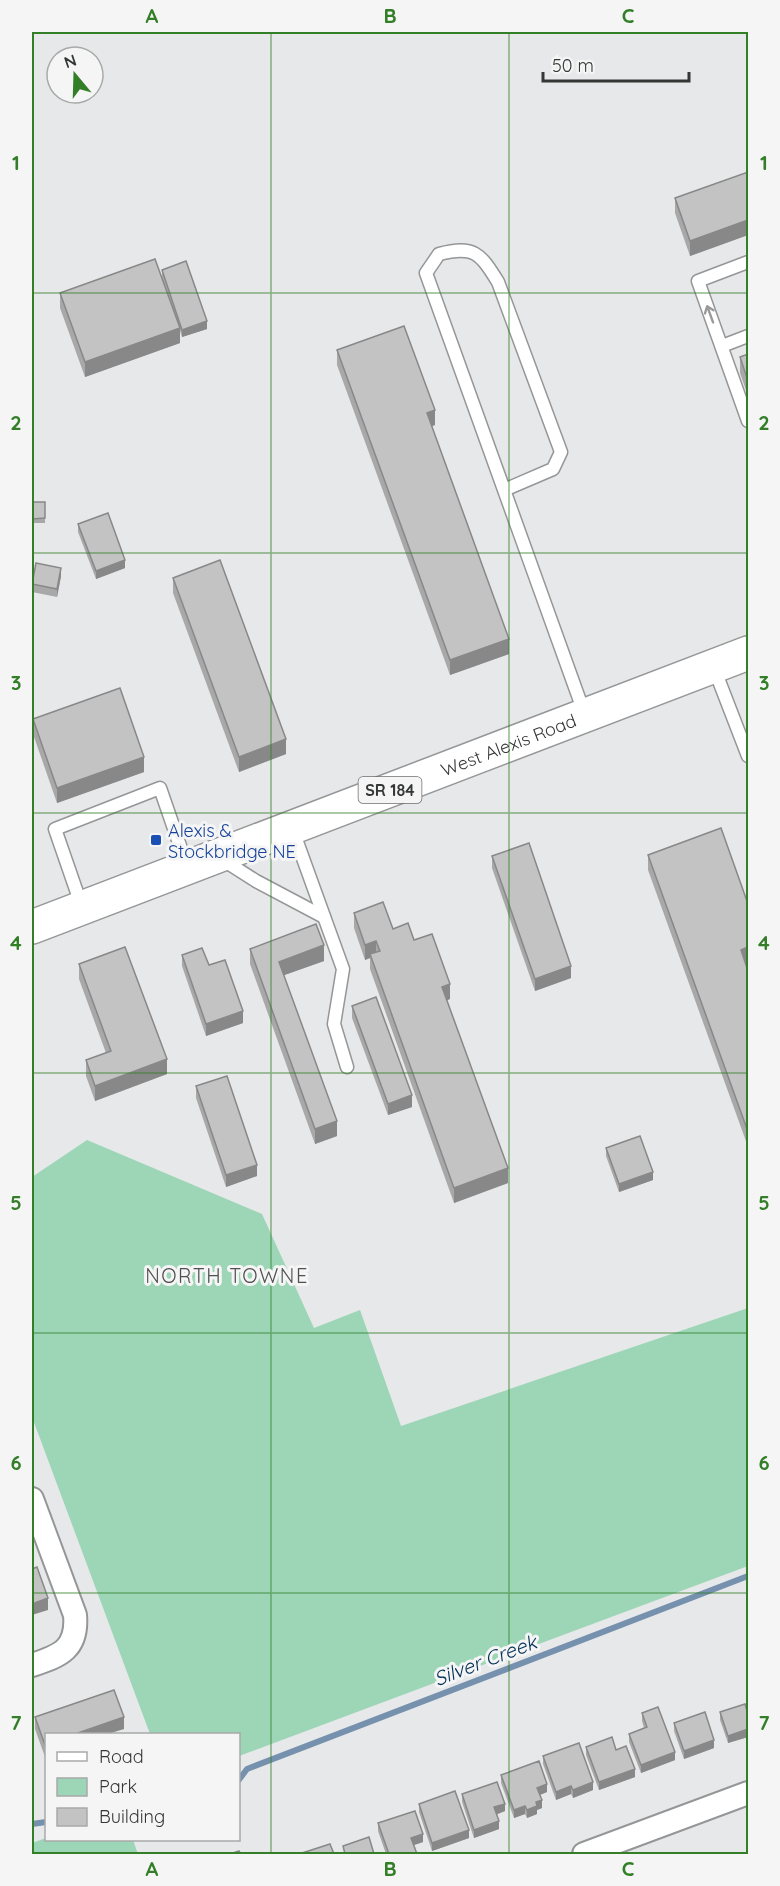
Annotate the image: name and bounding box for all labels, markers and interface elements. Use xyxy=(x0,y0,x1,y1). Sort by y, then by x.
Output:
text: A xyxy=(146,3,159,28)
text: B xyxy=(383,3,397,28)
text: C xyxy=(622,3,635,28)
north arrow xyxy=(45,45,105,105)
scale bar xyxy=(543,45,688,83)
text: N xyxy=(61,49,79,72)
text: 50 m xyxy=(552,54,594,77)
text: 1 xyxy=(12,150,20,175)
text: 1 xyxy=(760,150,768,175)
one-way arrow xyxy=(704,305,715,323)
text: 2 xyxy=(10,410,22,435)
text: 2 xyxy=(758,410,770,435)
text: 3 xyxy=(11,670,21,695)
text: 3 xyxy=(759,670,769,695)
street label: West Alexis Road xyxy=(437,708,579,781)
road number: SR 184 xyxy=(358,777,422,803)
place label: Alexis & Stockbridge NE xyxy=(168,819,296,863)
marker: Alexis & Stockbridge NE xyxy=(149,833,163,847)
text: 4 xyxy=(10,930,22,955)
text: 4 xyxy=(758,930,770,955)
text: 5 xyxy=(10,1190,22,1215)
text: 5 xyxy=(758,1190,770,1215)
district label: NORTH TOWNE xyxy=(145,1263,309,1288)
text: 6 xyxy=(10,1450,22,1475)
text: 6 xyxy=(758,1450,770,1475)
water label: Silver Creek xyxy=(430,1628,542,1691)
text: 7 xyxy=(11,1710,22,1735)
text: 7 xyxy=(759,1710,770,1735)
legend xyxy=(45,1733,240,1841)
text: Road xyxy=(99,1745,144,1768)
text: Park xyxy=(99,1775,137,1798)
text: Building xyxy=(99,1805,165,1828)
text: A xyxy=(146,1856,159,1881)
text: B xyxy=(383,1856,397,1881)
text: C xyxy=(622,1856,635,1881)

